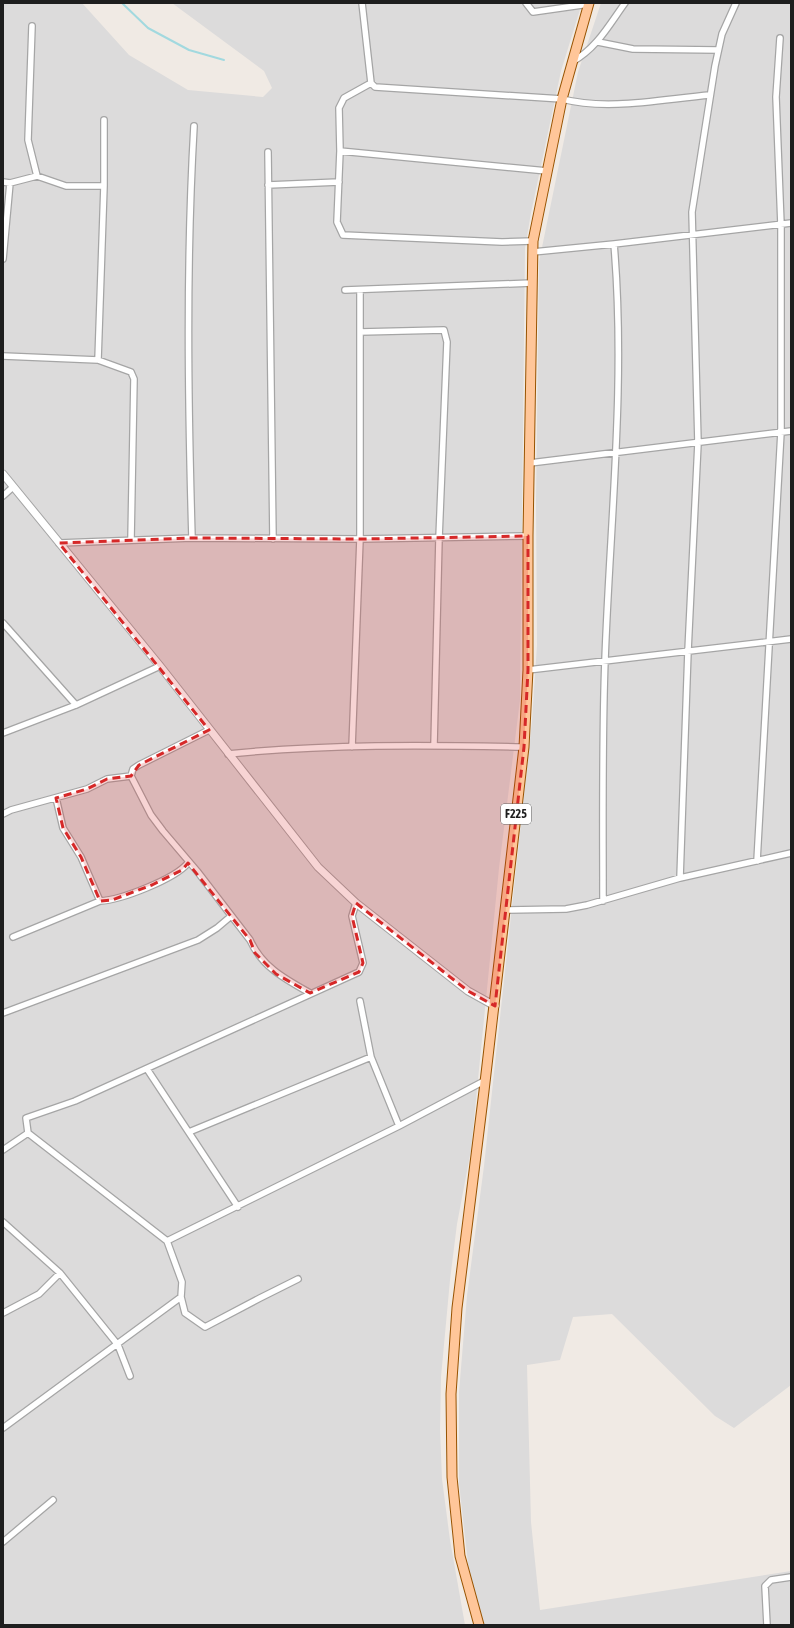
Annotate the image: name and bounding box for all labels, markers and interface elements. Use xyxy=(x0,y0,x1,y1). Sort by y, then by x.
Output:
road number: F225 xyxy=(501,804,531,824)

